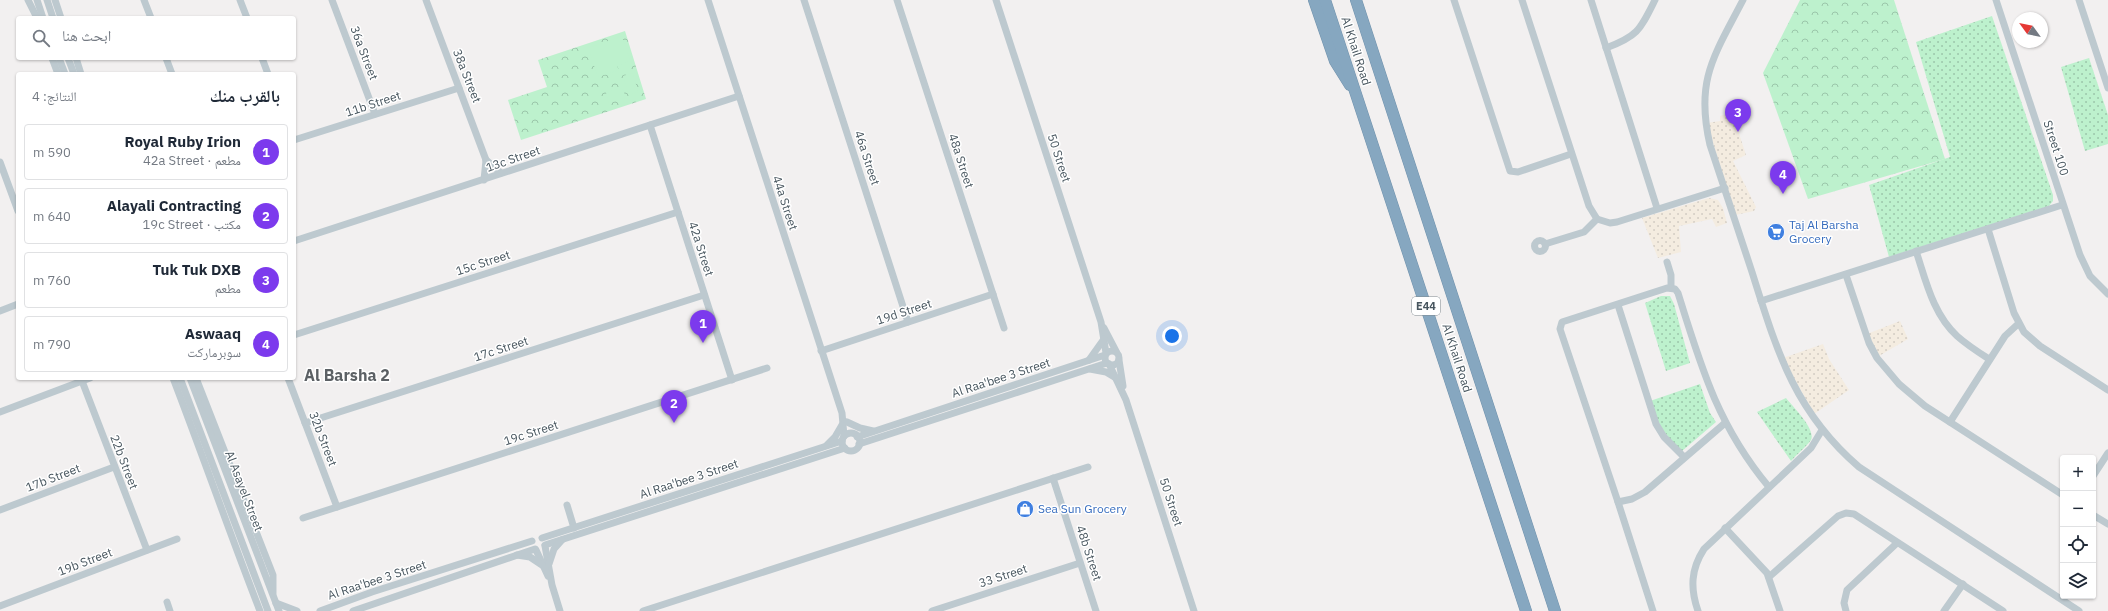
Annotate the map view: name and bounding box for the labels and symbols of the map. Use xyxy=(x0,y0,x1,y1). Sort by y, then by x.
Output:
north arrow xyxy=(2012,12,2048,48)
street label: Al Khail Road xyxy=(1338,15,1375,87)
street label: 36a Street xyxy=(347,24,382,82)
street label: 38a Street xyxy=(450,47,485,105)
street label: 11b Street xyxy=(343,88,402,119)
pin: 3 xyxy=(1725,99,1751,132)
street label: Street 100 xyxy=(2040,118,2072,177)
street label: 46a Street xyxy=(852,129,883,187)
street label: 48a Street xyxy=(946,132,977,190)
street label: 50 Street xyxy=(1045,132,1074,184)
street label: 13c Street xyxy=(484,142,542,175)
pin: 4 xyxy=(1770,161,1796,194)
street label: 44a Street xyxy=(770,174,801,232)
place label: Taj Al Barsha Grocery xyxy=(1789,217,1859,246)
street label: 42a Street xyxy=(686,220,717,278)
supermarket icon: Taj Al Barsha Grocery xyxy=(1766,222,1786,242)
street label: 15c Street xyxy=(454,247,512,278)
street label: 19d Street xyxy=(874,296,933,327)
road number: E44 xyxy=(1412,297,1440,315)
pin: 1 xyxy=(690,310,716,343)
street label: Al Khail Road xyxy=(1439,322,1476,394)
your location xyxy=(1162,326,1182,346)
street label: 17c Street xyxy=(472,333,530,364)
street label: Al Raa'bee 3 Street xyxy=(950,355,1052,401)
district label: Al Barsha 2 xyxy=(304,365,390,385)
pin: 2 xyxy=(661,390,687,423)
street label: 32b Street xyxy=(306,409,341,468)
street label: 19c Street xyxy=(502,417,560,448)
street label: 22b Street xyxy=(107,432,142,491)
street label: Al Asayel Street xyxy=(222,448,267,533)
street label: Al Raa'bee 3 Street xyxy=(638,456,740,502)
street label: 17b Street xyxy=(23,460,82,495)
street label: 50 Street xyxy=(1157,476,1186,528)
shop icon: Sea Sun Grocery xyxy=(1015,499,1035,519)
place label: Sea Sun Grocery xyxy=(1038,501,1127,516)
street label: 48b Street xyxy=(1074,523,1105,582)
street label: 19b Street xyxy=(55,544,114,579)
street label: Al Raa'bee 3 Street xyxy=(326,557,428,603)
street label: 33 Street xyxy=(977,561,1029,590)

